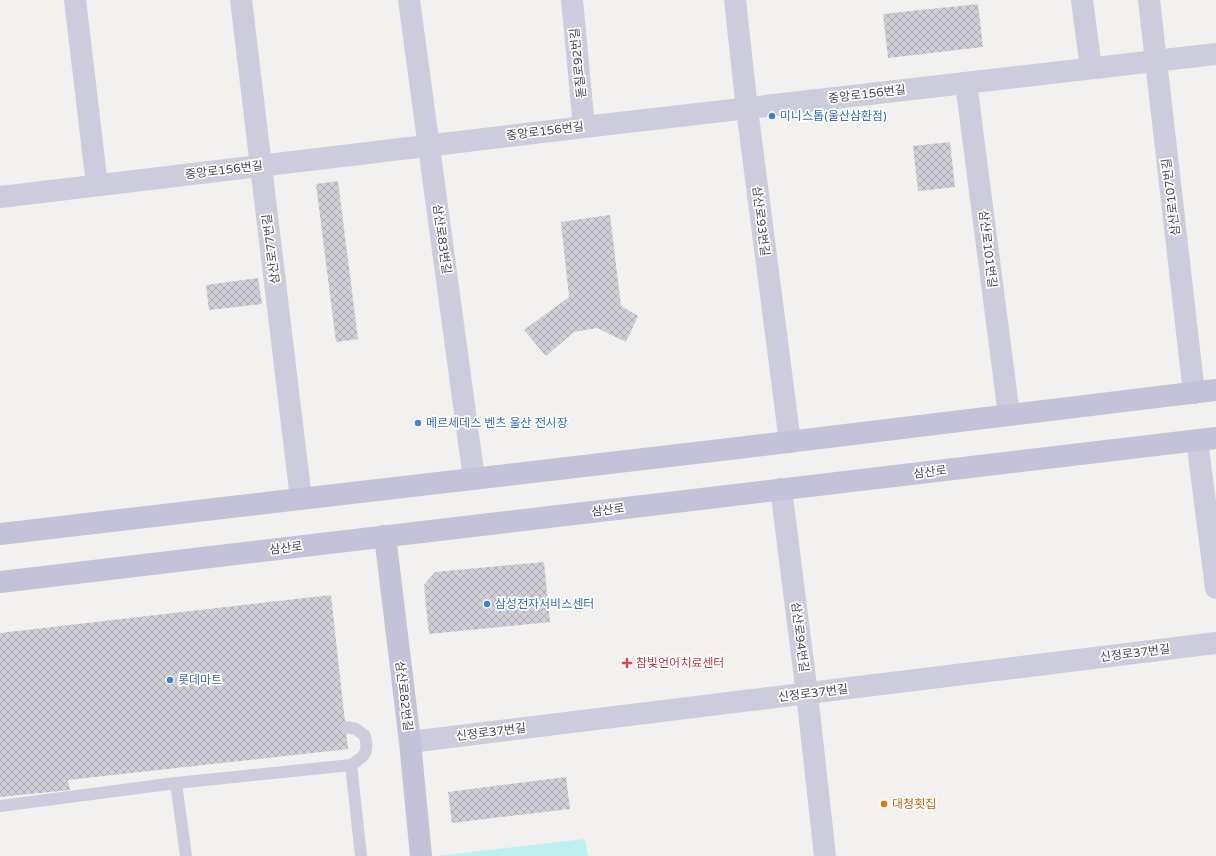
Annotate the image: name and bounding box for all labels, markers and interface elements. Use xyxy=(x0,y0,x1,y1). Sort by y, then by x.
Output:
street label: 돋질로92번길 xyxy=(567,27,589,99)
street label: 중앙로156번길 xyxy=(828,82,906,106)
place label: 미니스톱(울산삼환점) xyxy=(780,109,887,123)
marker: 미니스톱(울산삼환점) xyxy=(767,111,777,121)
street label: 중앙로156번길 xyxy=(506,119,584,143)
street label: 중앙로156번길 xyxy=(185,158,263,182)
street label: 삼산로107번길 xyxy=(1159,158,1183,236)
street label: 삼산로93번길 xyxy=(750,185,772,257)
street label: 삼산로83번길 xyxy=(430,203,454,275)
street label: 삼산로101번길 xyxy=(976,210,1000,288)
street label: 삼산로77번길 xyxy=(260,213,282,285)
place label: 메르세데스 벤츠 울산 전시장 xyxy=(426,416,568,430)
marker: 메르세데스 벤츠 울산 전시장 xyxy=(413,418,423,428)
street label: 삼산로 xyxy=(913,463,947,481)
street label: 삼산로 xyxy=(591,501,625,519)
street label: 삼산로 xyxy=(269,539,303,557)
place label: 삼성전자서비스센터 xyxy=(495,597,594,611)
marker: 삼성전자서비스센터 xyxy=(482,599,492,609)
street label: 삼산로94번길 xyxy=(789,601,811,673)
street label: 신정로37번길 xyxy=(1099,642,1171,664)
place label: 참빛언어치료센터 xyxy=(636,656,724,670)
marker: 참빛언어치료센터 xyxy=(621,657,633,669)
street label: 삼산로82번길 xyxy=(393,660,415,732)
place label: 롯데마트 xyxy=(178,673,222,687)
marker: 롯데마트 xyxy=(165,675,175,685)
street label: 신정로37번길 xyxy=(777,682,849,704)
street label: 신정로37번길 xyxy=(455,721,527,743)
place label: 대청횟집 xyxy=(892,797,936,811)
marker: 대청횟집 xyxy=(879,799,889,809)

